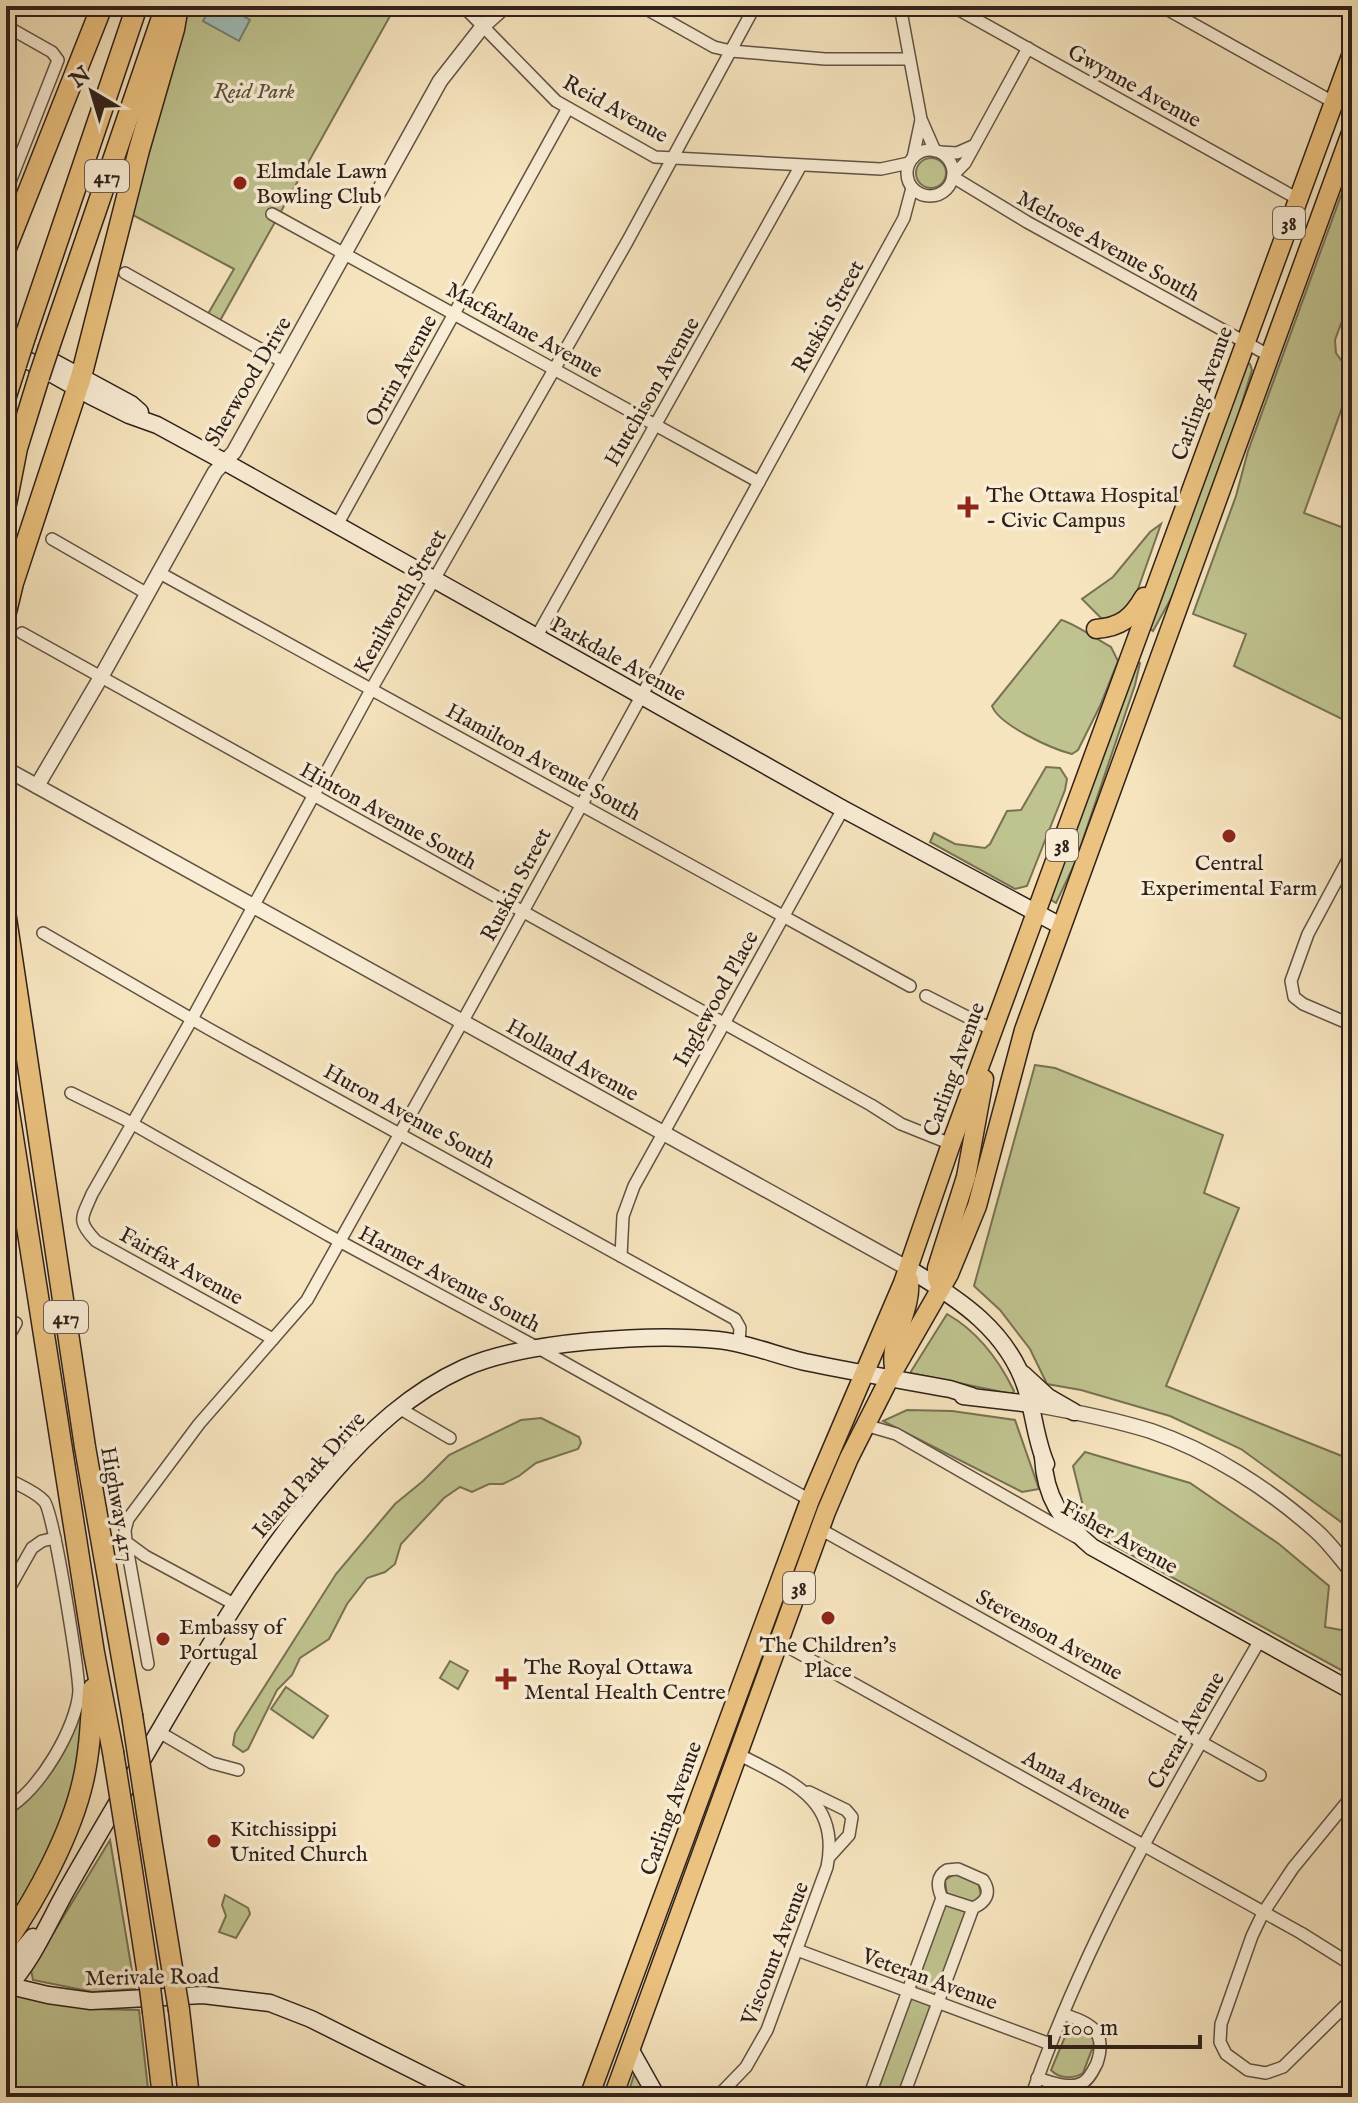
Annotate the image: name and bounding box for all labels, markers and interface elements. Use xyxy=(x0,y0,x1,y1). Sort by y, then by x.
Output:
street label: Gwynne Avenue xyxy=(1062,39,1206,135)
north arrow xyxy=(52,52,132,132)
text: N xyxy=(64,61,97,95)
street label: Reid Avenue xyxy=(557,69,673,150)
park label: Reid Park xyxy=(214,78,295,106)
place label: Elmdale Lawn Bowling Club xyxy=(256,158,388,211)
road number: 417 xyxy=(85,160,129,192)
marker: Elmdale Lawn Bowling Club xyxy=(231,174,249,192)
street label: Melrose Avenue South xyxy=(1012,185,1205,309)
road number: 38 xyxy=(1273,207,1305,239)
street label: Ruskin Street xyxy=(786,255,871,378)
street label: Macfarlane Avenue xyxy=(441,276,607,385)
street label: Orrin Avenue xyxy=(359,310,444,432)
street label: Sherwood Drive xyxy=(199,312,299,452)
street label: Hutchison Avenue xyxy=(599,312,707,472)
street label: Carling Avenue xyxy=(1166,323,1240,465)
place label: The Ottawa Hospital - Civic Campus xyxy=(986,482,1179,535)
marker: The Ottawa Hospital - Civic Campus xyxy=(957,496,979,518)
street label: Kenilworth Street xyxy=(348,524,454,679)
street label: Parkdale Avenue xyxy=(545,611,691,709)
street label: Hamilton Avenue South xyxy=(441,697,646,828)
street label: Hinton Avenue South xyxy=(295,757,482,877)
street label: Ruskin Street xyxy=(475,823,559,947)
marker: Central Experimental Farm xyxy=(1220,827,1238,845)
road number: 38 xyxy=(1046,829,1078,861)
place label: Central Experimental Farm xyxy=(1141,850,1317,903)
street label: Inglewood Place xyxy=(668,926,766,1072)
street label: Carling Avenue xyxy=(918,999,992,1141)
street label: Holland Avenue xyxy=(501,1013,643,1109)
street label: Huron Avenue South xyxy=(318,1058,500,1176)
street label: Harmer Avenue South xyxy=(353,1220,545,1340)
street label: Fairfax Avenue xyxy=(114,1221,248,1312)
road number: 417 xyxy=(44,1301,88,1333)
street label: Island Park Drive xyxy=(247,1406,372,1544)
street label: Highway 417 xyxy=(93,1444,141,1564)
street label: Fisher Avenue xyxy=(1056,1494,1182,1581)
road number: 38 xyxy=(783,1572,815,1604)
street label: Stevenson Avenue xyxy=(971,1584,1127,1688)
marker: The Children's Place xyxy=(819,1609,837,1627)
place label: Embassy of Portugal xyxy=(179,1614,287,1667)
marker: Embassy of Portugal xyxy=(154,1630,172,1648)
place label: The Children's Place xyxy=(759,1632,897,1685)
place label: The Royal Ottawa Mental Health Centre xyxy=(524,1654,726,1707)
street label: Crerar Avenue xyxy=(1142,1667,1232,1795)
marker: The Royal Ottawa Mental Health Centre xyxy=(495,1668,517,1690)
street label: Carling Avenue xyxy=(635,1738,709,1880)
street label: Anna Avenue xyxy=(1016,1744,1135,1827)
place label: Kitchissippi United Church xyxy=(230,1816,368,1869)
marker: Kitchissippi United Church xyxy=(205,1832,223,1850)
street label: Viscount Avenue xyxy=(735,1878,816,2031)
street label: Veteran Avenue xyxy=(857,1942,1001,2017)
street label: Merivale Road xyxy=(85,1963,220,1993)
scale bar xyxy=(1050,1999,1200,2049)
text: 100 m xyxy=(1062,2013,1118,2044)

